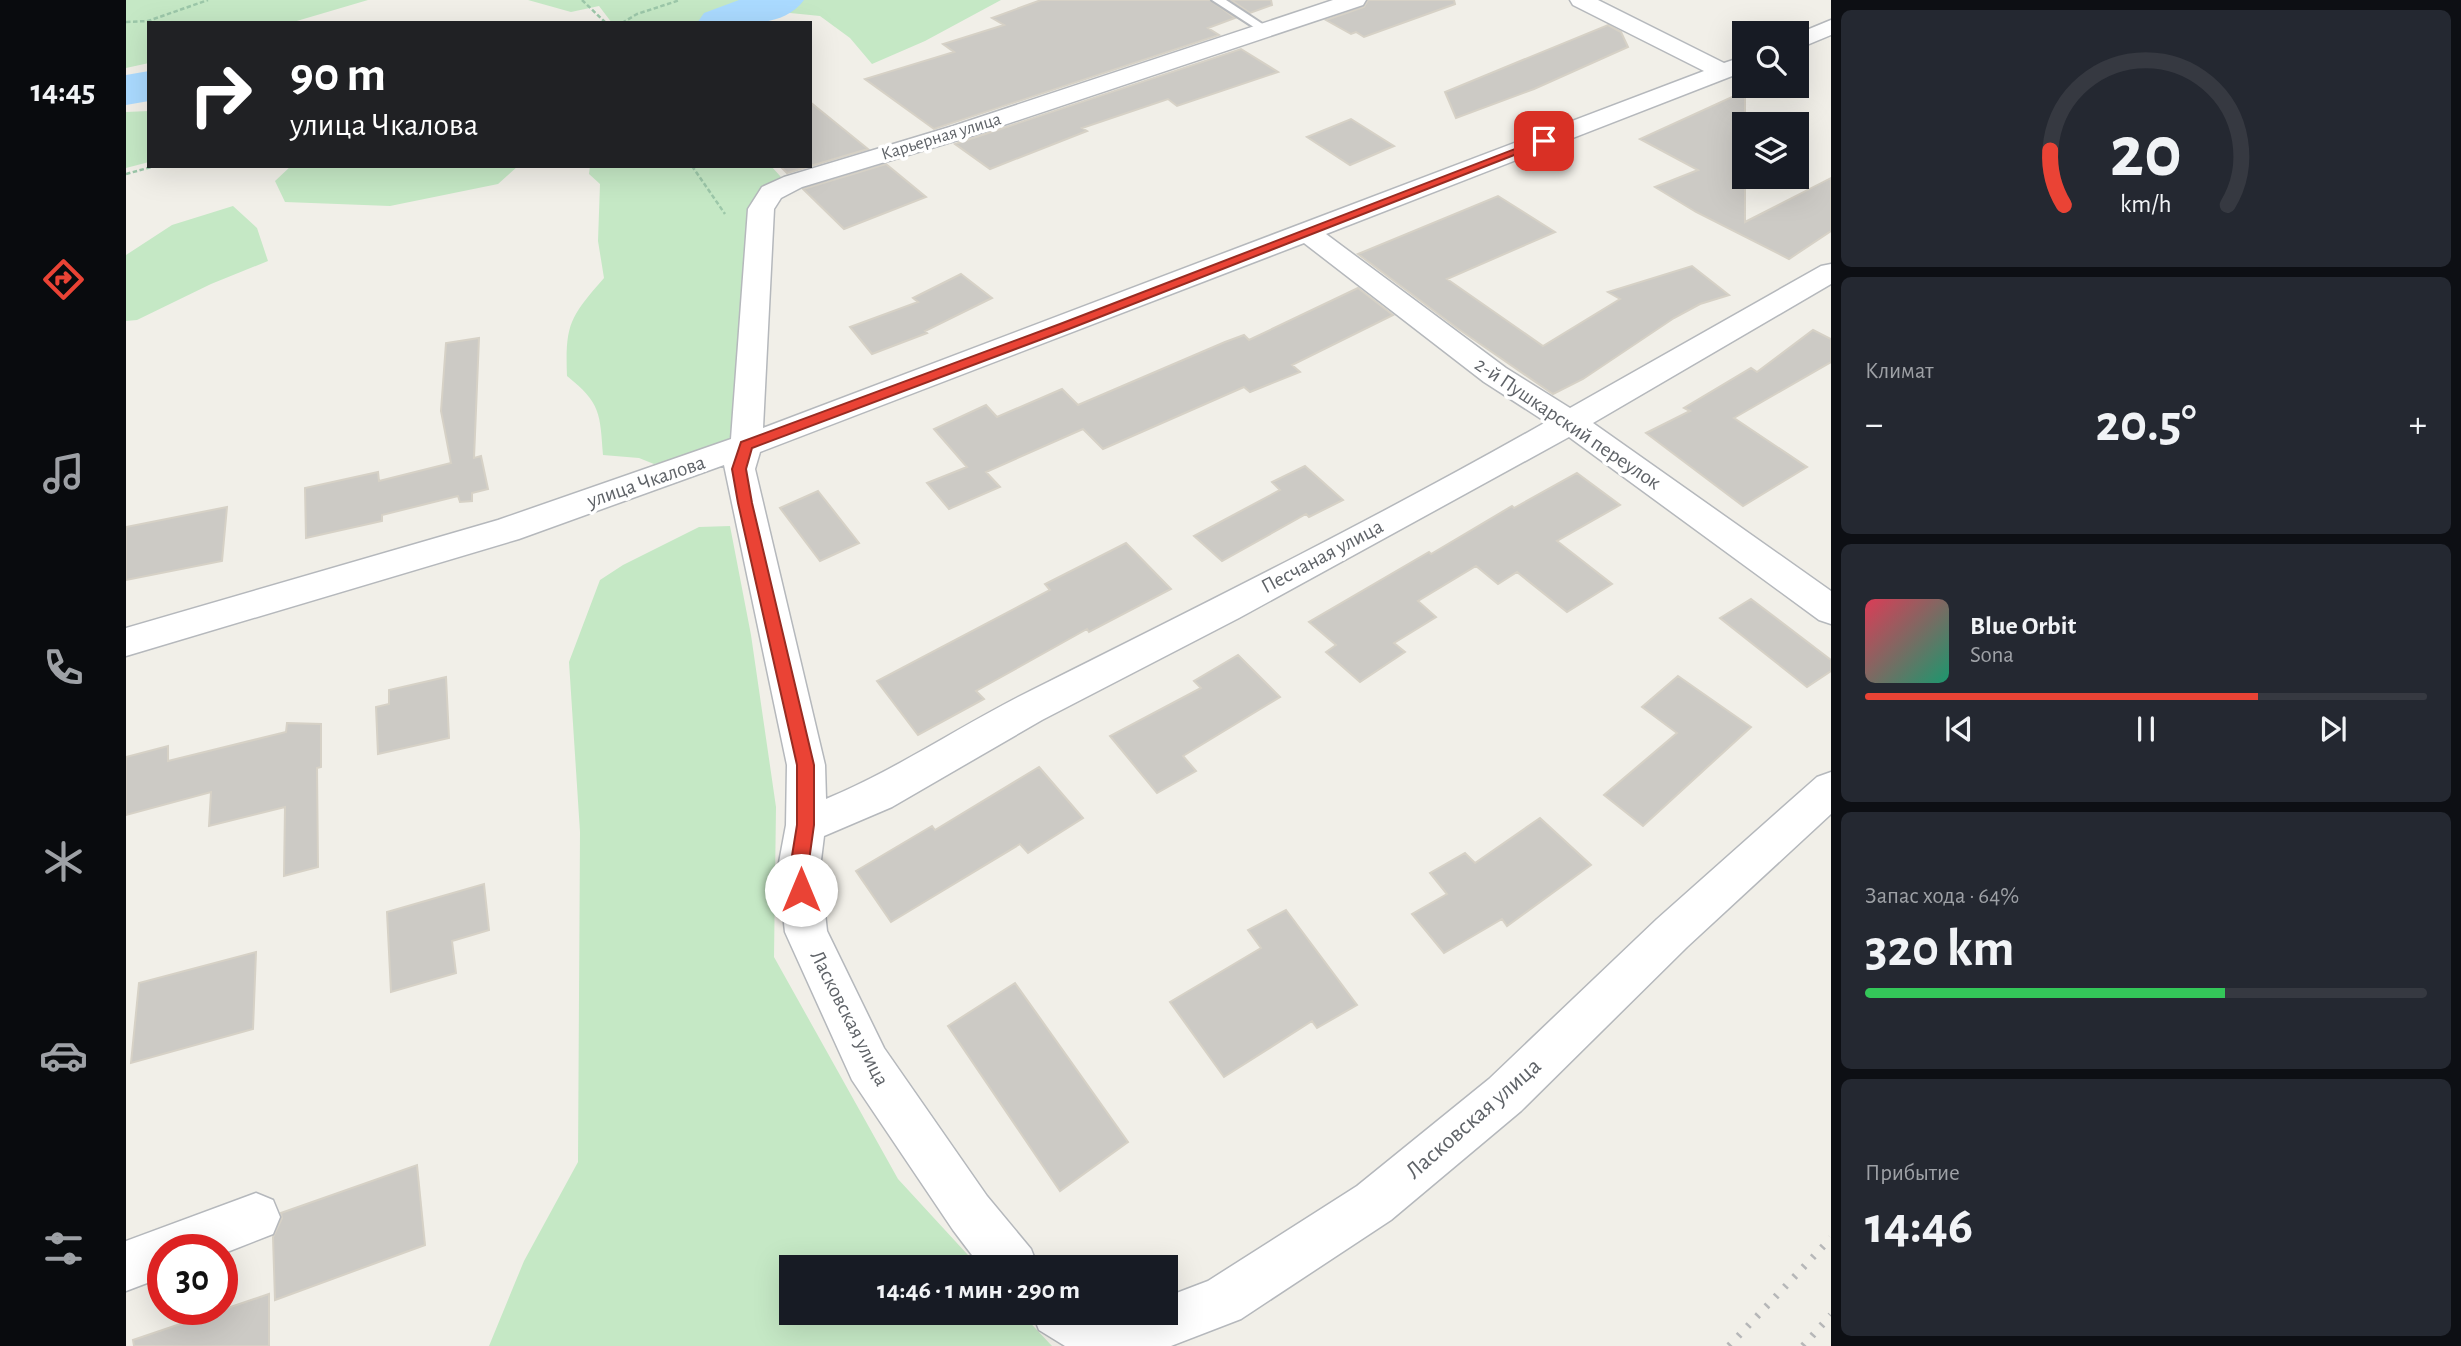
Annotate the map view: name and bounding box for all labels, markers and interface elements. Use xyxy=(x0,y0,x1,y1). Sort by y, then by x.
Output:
map controls xyxy=(1732,21,1809,189)
button: search xyxy=(1732,21,1809,98)
icon: right xyxy=(175,49,266,140)
text: 90 m xyxy=(290,51,386,100)
text: 14:45 xyxy=(31,75,95,107)
text: улица Чкалова xyxy=(290,109,478,141)
street label: Карьерная улица xyxy=(879,110,1003,164)
pin xyxy=(1514,111,1574,171)
button: layers xyxy=(1732,112,1809,189)
text: 20 xyxy=(2110,117,2182,190)
icon: arrive xyxy=(1525,122,1563,160)
text: km/h xyxy=(2120,191,2172,216)
icon: directions xyxy=(39,255,88,304)
street label: 2-й Пушкарский переулок xyxy=(1471,353,1665,494)
text: Климат xyxy=(1865,360,1934,383)
text: 20.5° xyxy=(2095,398,2197,450)
text: − xyxy=(1865,406,1883,444)
text: + xyxy=(2409,406,2427,444)
icon: music xyxy=(39,449,88,498)
street label: улица Чкалова xyxy=(583,451,708,512)
street label: Песчаная улица xyxy=(1258,515,1387,597)
text: Blue Orbit xyxy=(1970,613,2076,639)
icon: phone xyxy=(39,643,88,692)
text: Sona xyxy=(1970,644,2014,667)
icon: previous xyxy=(1940,710,1978,748)
icon: pause xyxy=(2127,710,2165,748)
icon: next xyxy=(2314,710,2352,748)
icon: climate xyxy=(39,837,88,886)
position arrow xyxy=(764,853,838,927)
text: Запас хода · 64% xyxy=(1865,885,2019,908)
text: 320 km xyxy=(1865,923,2015,975)
street label: Ласковская улица xyxy=(806,947,893,1090)
icon: car xyxy=(39,1031,88,1080)
street label: Ласковская улица xyxy=(1401,1054,1546,1184)
text: Прибытие xyxy=(1865,1162,1960,1185)
text: 14:46 xyxy=(1865,1200,1973,1252)
icon: filters xyxy=(39,1224,88,1273)
speed limit sign: 30 xyxy=(147,1234,238,1325)
text: 14:46 · 1 мин · 290 m xyxy=(877,1277,1080,1303)

